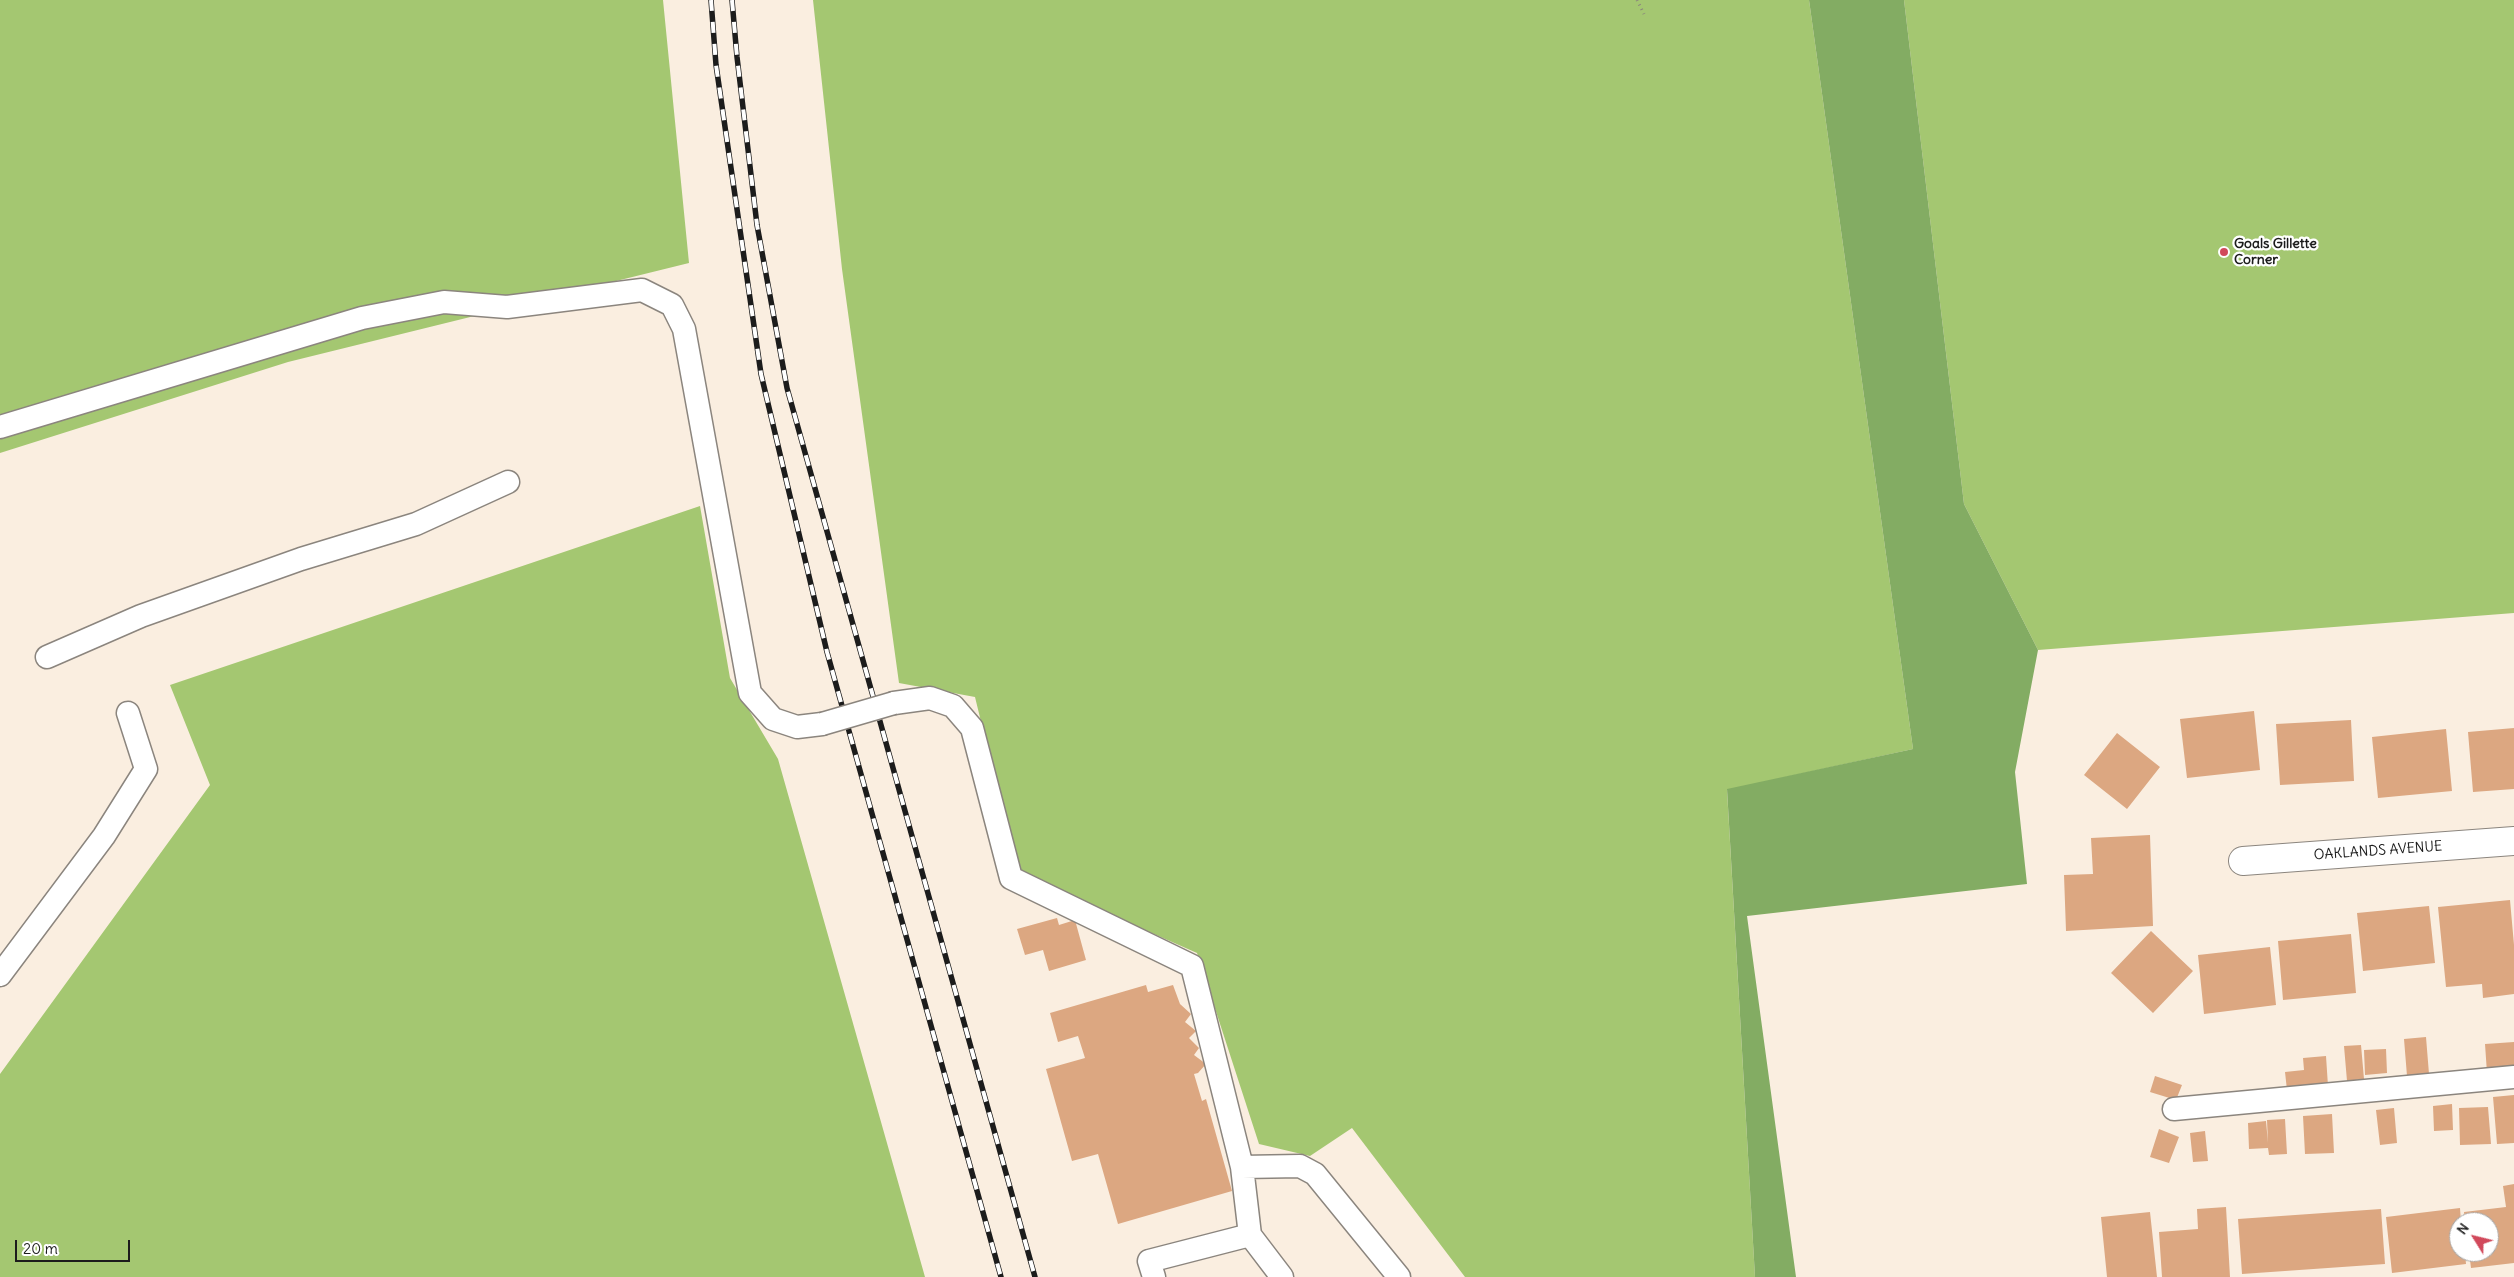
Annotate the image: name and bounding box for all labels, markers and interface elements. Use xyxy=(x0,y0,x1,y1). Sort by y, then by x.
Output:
place label: Goals Gillette Corner xyxy=(2234,236,2317,268)
marker: Goals Gillette Corner xyxy=(2218,246,2230,258)
street label: OAKLANDS AVENUE xyxy=(2313,838,2443,864)
north arrow xyxy=(2449,1212,2499,1262)
text: N xyxy=(2453,1220,2473,1238)
scale bar xyxy=(18,1230,132,1262)
text: 20 m xyxy=(23,1239,58,1258)

